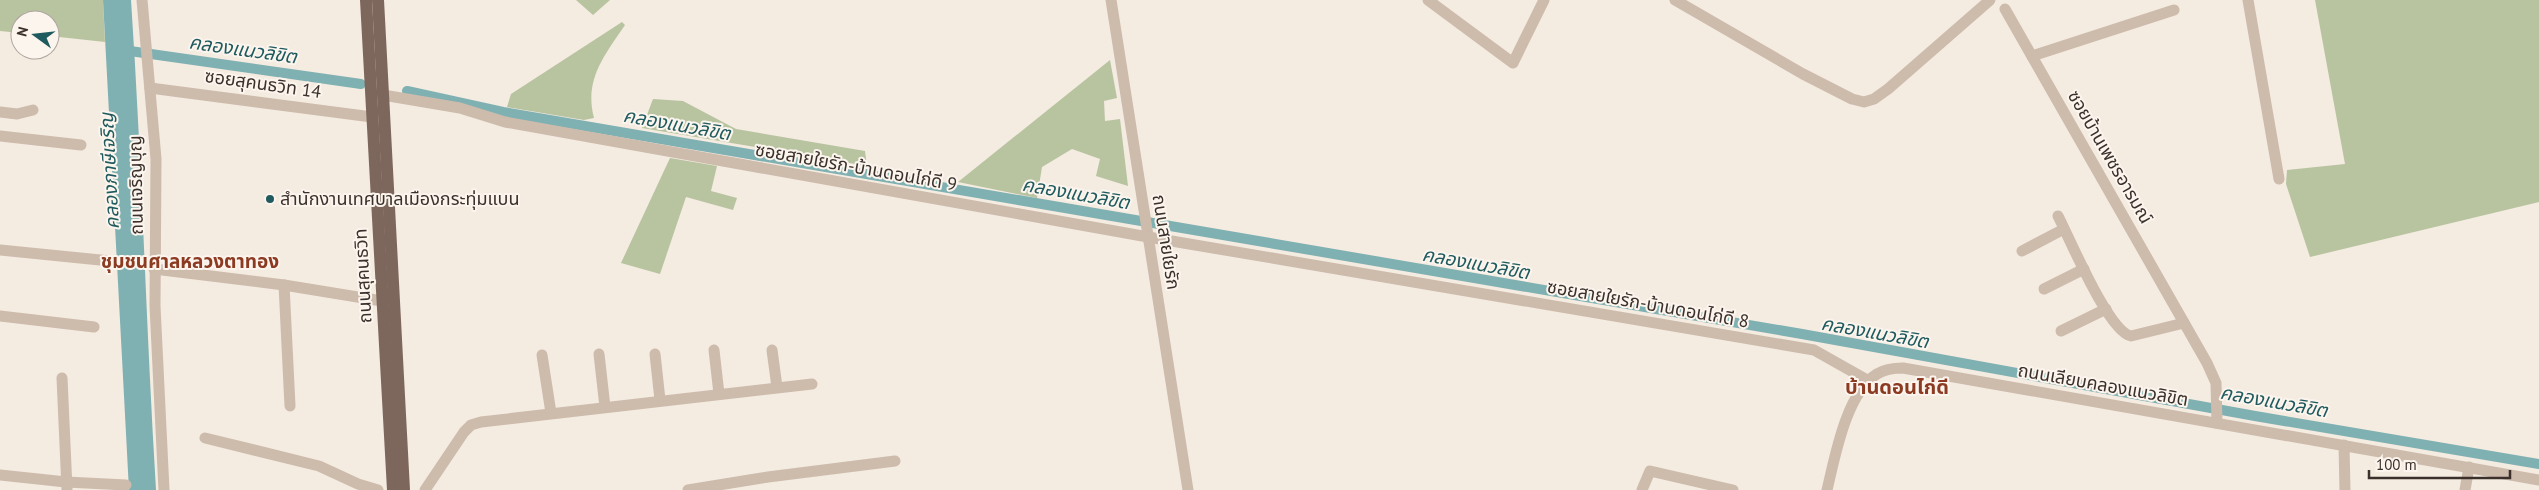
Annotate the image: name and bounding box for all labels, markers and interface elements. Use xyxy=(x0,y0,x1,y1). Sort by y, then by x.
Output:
north arrow xyxy=(10,10,60,60)
text: N xyxy=(13,25,32,38)
water label: คลองแนวลิขิต xyxy=(188,30,299,69)
street label: ซอยสุคนธวิท 14 xyxy=(203,64,323,103)
street label: ซอยบ้านเพชรอารมณ์ xyxy=(2063,86,2158,228)
water label: คลองแนวลิขิต xyxy=(621,103,733,145)
water label: คลองภาษีเจริญ xyxy=(94,110,124,230)
street label: ถนนเจริญบุญ xyxy=(123,135,148,235)
street label: ซอยสายใยรัก-บ้านดอนไก่ดี 9 xyxy=(753,137,959,196)
water label: คลองแนวลิขิต xyxy=(1020,172,1132,214)
place label: สำนักงานเทศบาลเมืองกระทุ่มแบน xyxy=(280,187,519,210)
marker: สำนักงานเทศบาลเมืองกระทุ่มแบน xyxy=(264,193,276,205)
street label: ถนนสายใยรัก xyxy=(1148,193,1185,291)
street label: ถนนสุคนธวิท xyxy=(349,228,376,324)
water label: คลองแนวลิขิต xyxy=(1420,242,1532,284)
district label: ชุมชนศาลหลวงตาทอง xyxy=(101,249,279,273)
street label: ซอยสายใยรัก-บ้านดอนไก่ดี 8 xyxy=(1545,274,1751,333)
water label: คลองแนวลิขิต xyxy=(1819,311,1931,353)
street label: ถนนเลียบคลองแนวลิขิต xyxy=(2016,358,2190,411)
district label: บ้านดอนไก่ดี xyxy=(1845,374,1949,400)
water label: คลองแนวลิขิต xyxy=(2218,380,2330,422)
scale bar xyxy=(2369,448,2510,480)
text: 100 m xyxy=(2376,455,2417,474)

